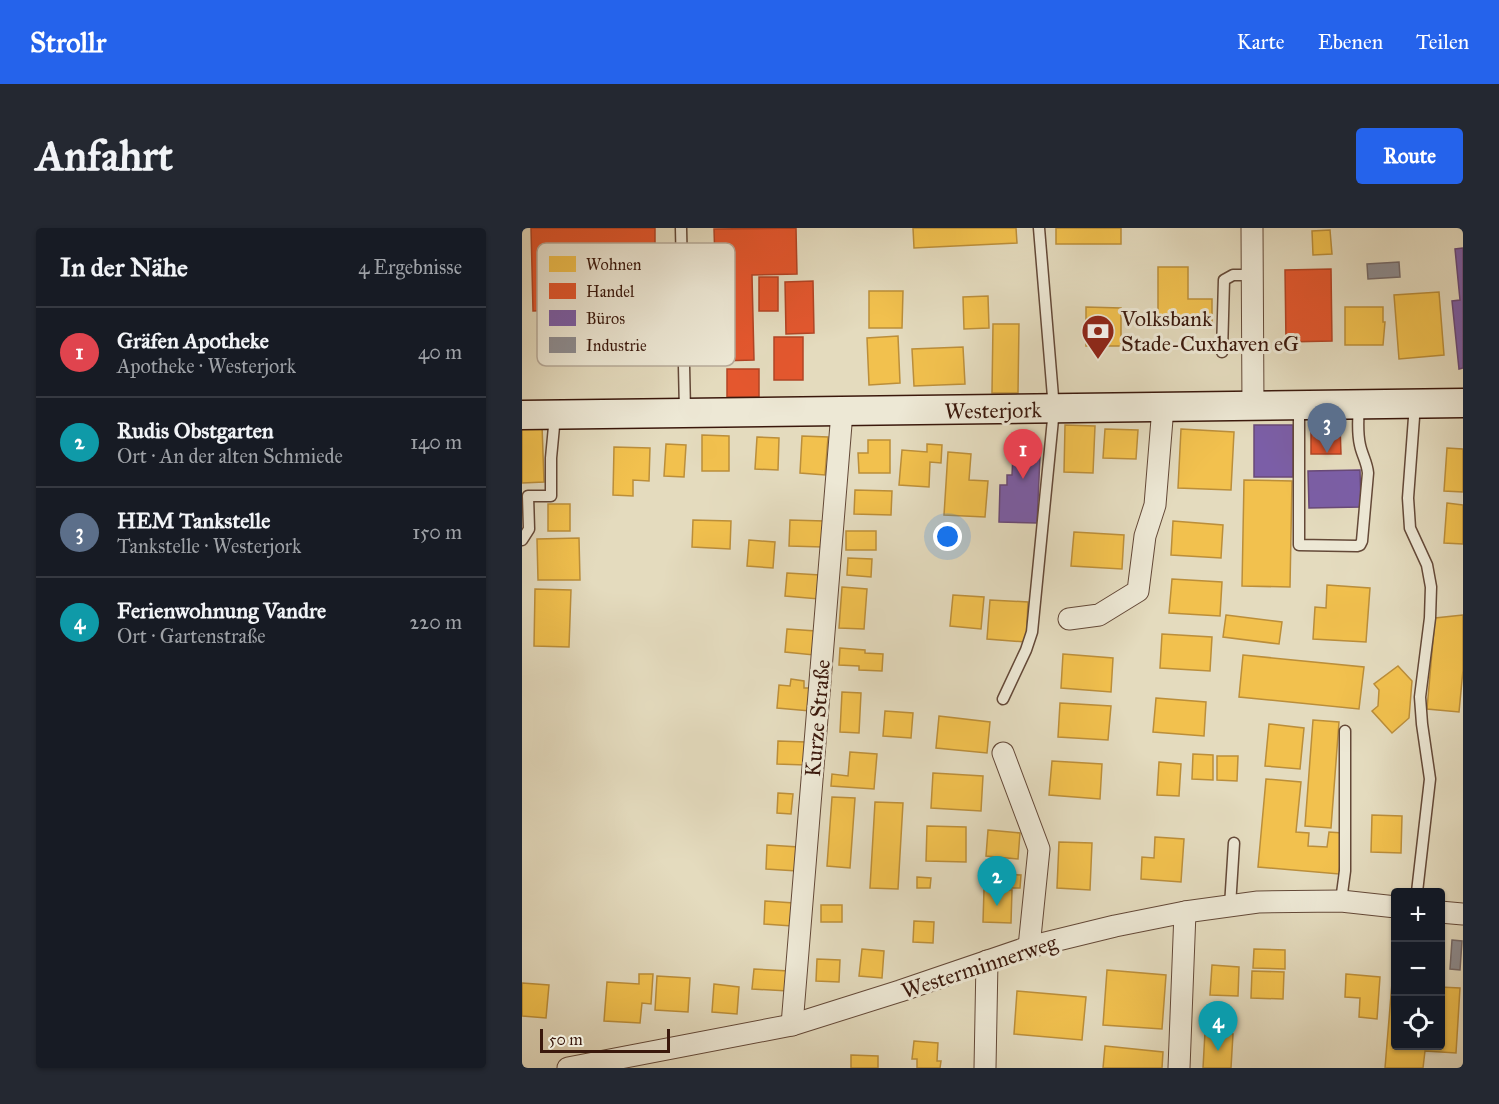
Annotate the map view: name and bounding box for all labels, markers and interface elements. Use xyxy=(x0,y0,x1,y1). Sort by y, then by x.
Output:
text: Strollr xyxy=(30,25,106,60)
text: Karte xyxy=(1237,29,1285,55)
text: Ebenen xyxy=(1318,29,1383,55)
text: Teilen xyxy=(1416,29,1469,55)
button: Route xyxy=(1356,128,1463,184)
text: Anfahrt xyxy=(36,130,173,182)
legend xyxy=(537,243,735,366)
text: In der Nähe xyxy=(60,251,188,283)
text: 4 Ergebnisse xyxy=(358,255,462,279)
text: Wohnen xyxy=(586,255,642,274)
text: Handel xyxy=(586,282,635,301)
place label: Volksbank Stade-Cuxhaven eG xyxy=(1120,305,1299,357)
text: Büros xyxy=(586,309,625,328)
bank icon: Volksbank Stade-Cuxhaven eG xyxy=(1080,313,1116,360)
text: Gräfen Apotheke xyxy=(117,327,269,354)
text: Industrie xyxy=(586,336,647,355)
text: 1 xyxy=(76,340,83,364)
text: 40 m xyxy=(418,340,462,364)
text: Apotheke · Westerjork xyxy=(117,354,296,378)
street label: Westerjork xyxy=(944,396,1043,425)
pin: 3 xyxy=(1308,404,1346,453)
text: Rudis Obstgarten xyxy=(117,417,274,444)
text: 2 xyxy=(75,430,84,454)
text: 140 m xyxy=(410,430,462,454)
pin: 1 xyxy=(1004,430,1042,479)
text: Ort · An der alten Schmiede xyxy=(117,444,343,468)
text: HEM Tankstelle xyxy=(117,507,270,534)
text: 3 xyxy=(76,520,84,544)
text: 150 m xyxy=(412,520,462,544)
your location xyxy=(933,522,962,551)
text: Tankstelle · Westerjork xyxy=(117,534,301,558)
text: Ferienwohnung Vandre xyxy=(117,597,326,624)
text: 4 xyxy=(74,610,85,634)
text: 220 m xyxy=(410,610,462,634)
text: Ort · Gartenstraße xyxy=(117,624,266,648)
street label: Kurze Straße xyxy=(799,658,836,778)
pin: 2 xyxy=(978,856,1016,906)
map controls xyxy=(1391,888,1445,1050)
button: + xyxy=(1391,888,1445,942)
street label: Westerminnerweg xyxy=(898,928,1061,1004)
button: − xyxy=(1391,942,1445,996)
button: locate xyxy=(1391,996,1445,1050)
pin: 4 xyxy=(1198,1002,1238,1051)
scale bar xyxy=(540,1026,670,1054)
text: 50 m xyxy=(549,1030,583,1049)

